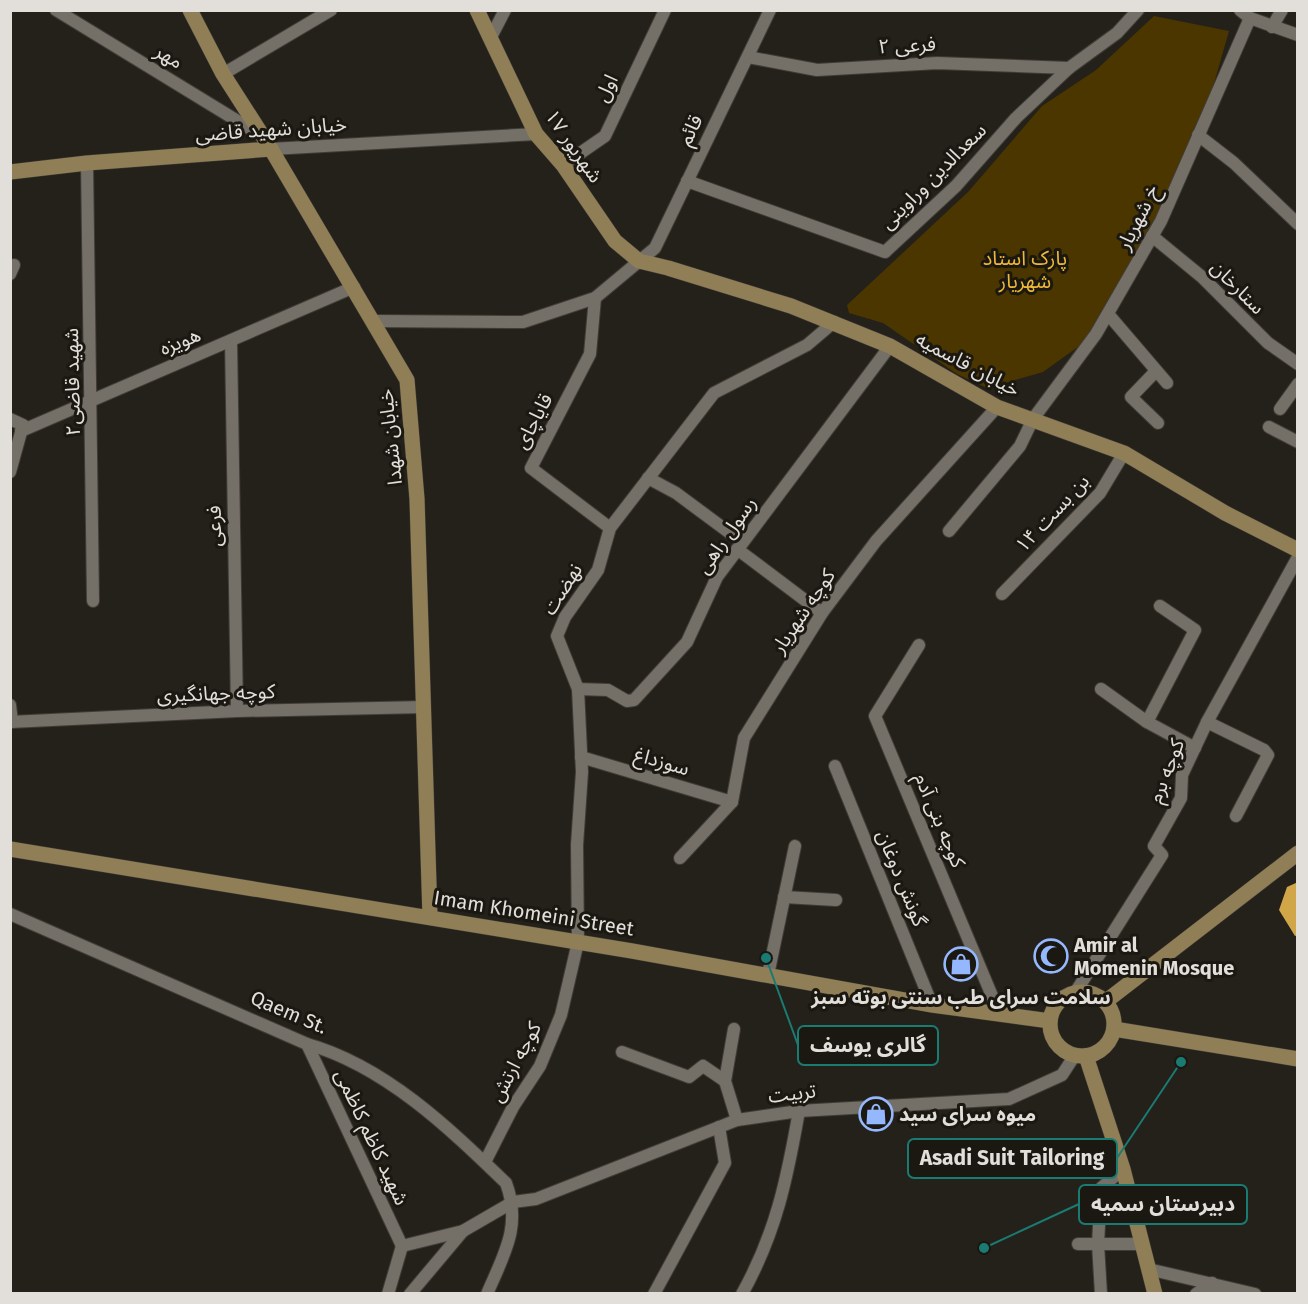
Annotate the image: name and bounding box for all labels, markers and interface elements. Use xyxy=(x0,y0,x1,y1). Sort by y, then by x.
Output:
street label: فرعی ۲ xyxy=(877,31,937,58)
street label: مهر xyxy=(150,38,187,74)
street label: اول xyxy=(589,70,623,106)
street label: ۱۷ شهریور xyxy=(540,105,608,187)
street label: قائم xyxy=(672,111,710,151)
street label: خیابان شهید قاضی xyxy=(194,112,348,146)
street label: سعدالدین وراوینی xyxy=(875,118,991,234)
street label: خ شهریار xyxy=(1111,180,1167,256)
park label: پارک استاد شهریار xyxy=(983,246,1067,293)
street label: ستارخان xyxy=(1206,255,1270,319)
street label: هویزه xyxy=(156,322,204,360)
street label: خیابان قاسمیه xyxy=(912,327,1024,401)
street label: شهید قاضی۲ xyxy=(59,328,85,436)
street label: خیابان شهدا xyxy=(373,388,407,486)
street label: قایاچای xyxy=(508,389,558,453)
street label: بن بست ۱۴ xyxy=(1010,469,1094,557)
street label: رسول راهی xyxy=(691,492,761,578)
street label: فرعی xyxy=(202,505,226,547)
street label: نهضت xyxy=(537,559,587,619)
street label: کوچه شهریار xyxy=(765,564,841,659)
street label: کوچه جهانگیری xyxy=(156,679,276,708)
street label: کوچه برم xyxy=(1143,735,1192,807)
street label: سوزداغ xyxy=(631,742,692,783)
street label: کوچه بنی آدم xyxy=(907,769,971,873)
street label: گونش دوغان xyxy=(872,826,932,930)
street label: Imam Khomeini Street xyxy=(432,885,636,941)
place label: Amir al Momenin Mosque xyxy=(1073,933,1234,980)
mosque icon: Amir al Momenin Mosque xyxy=(1033,938,1069,974)
shop icon: سلامت سرای طب سنتی بوته سبز xyxy=(943,946,979,982)
street label: Qaem St. xyxy=(247,985,331,1039)
place label: سلامت سرای طب سنتی بوته سبز xyxy=(810,985,1111,1009)
street label: کوچه ارتش xyxy=(484,1017,547,1107)
callout: گالری یوسف xyxy=(798,1026,938,1065)
text: گالری یوسف xyxy=(810,1032,926,1058)
street label: شهید کاظم کاظمی xyxy=(327,1065,414,1210)
street label: تربیت xyxy=(767,1078,817,1108)
shop icon: میوه سرای سید xyxy=(858,1096,894,1132)
place label: میوه سرای سید xyxy=(899,1102,1036,1126)
callout: Asadi Suit Tailoring xyxy=(908,1139,1117,1178)
text: Asadi Suit Tailoring xyxy=(919,1145,1105,1171)
callout: دبیرستان سمیه xyxy=(1079,1185,1247,1224)
text: دبیرستان سمیه xyxy=(1091,1191,1235,1217)

